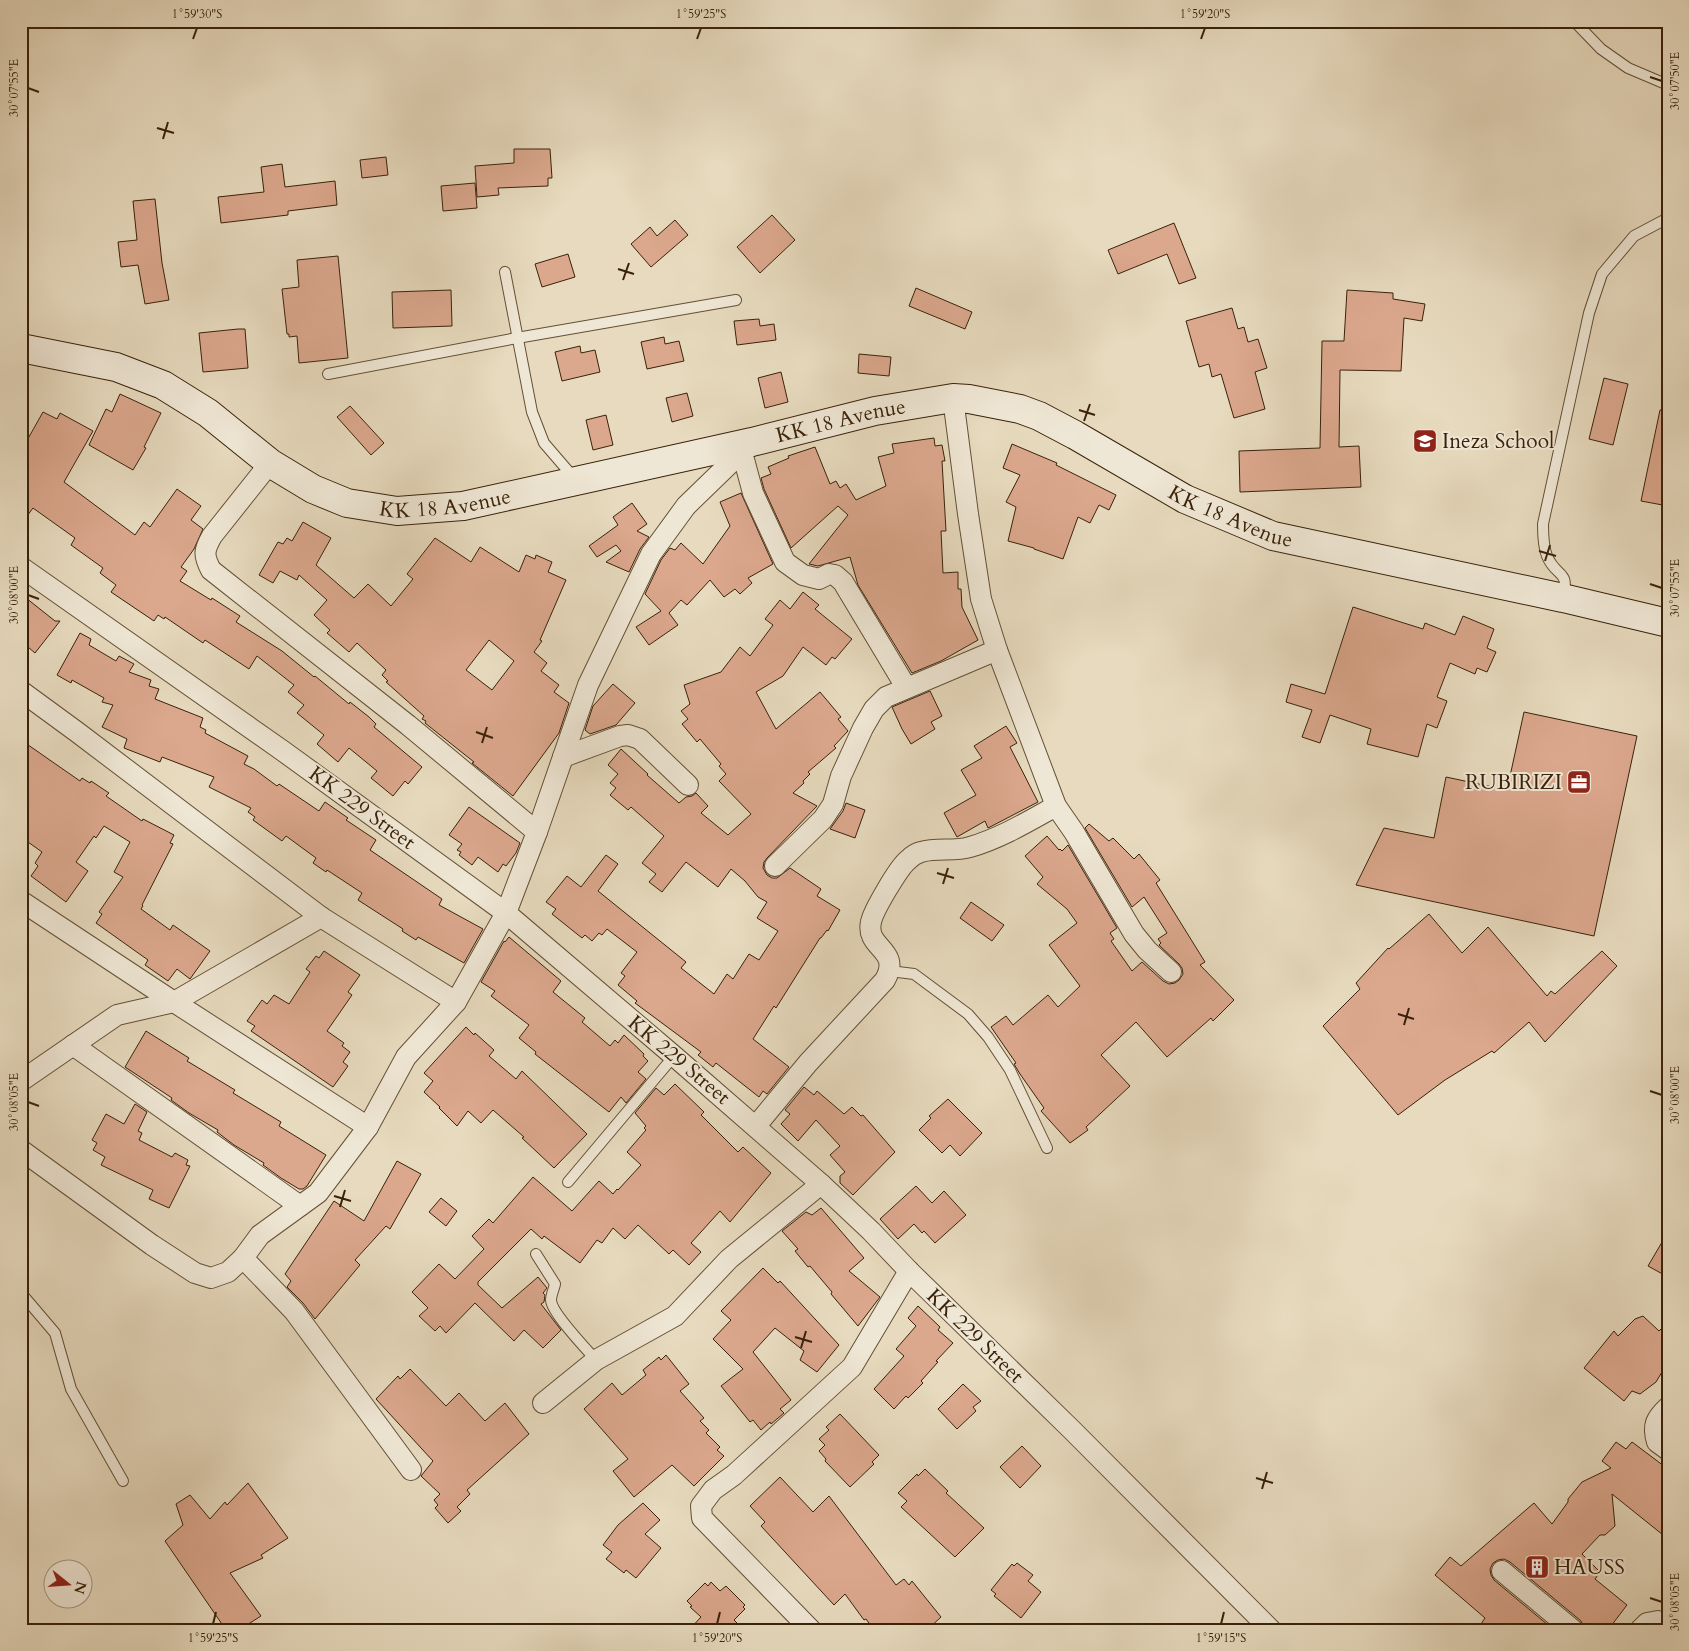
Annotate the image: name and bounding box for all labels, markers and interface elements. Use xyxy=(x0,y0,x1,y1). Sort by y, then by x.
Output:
text: 1°59'30"S xyxy=(172,6,222,22)
text: 1°59'25"S xyxy=(676,6,726,22)
text: 1°59'20"S xyxy=(1180,6,1230,22)
text: 30°07'50"E xyxy=(1667,52,1683,110)
text: 30°07'55"E xyxy=(6,59,22,117)
street label: KK 18 Avenue xyxy=(773,392,908,450)
place label: Ineza School xyxy=(1442,427,1554,456)
school or university icon: Ineza School xyxy=(1412,428,1438,454)
street label: KK 18 Avenue xyxy=(1163,478,1295,554)
street label: KK 18 Avenue xyxy=(377,481,513,526)
text: 30°07'55"E xyxy=(1667,559,1683,617)
text: 30°08'00"E xyxy=(6,566,22,624)
street label: KK 229 Street xyxy=(303,759,422,857)
place label: RUBIRIZI xyxy=(1465,768,1562,797)
office icon: RUBIRIZI xyxy=(1566,769,1592,795)
street label: KK 229 Street xyxy=(622,1009,737,1112)
text: 30°08'00"E xyxy=(1667,1066,1683,1124)
text: 30°08'05"E xyxy=(6,1073,22,1131)
street label: KK 229 Street xyxy=(920,1282,1030,1390)
place label: HAUSS xyxy=(1554,1553,1625,1582)
building icon: HAUSS xyxy=(1524,1554,1550,1580)
north arrow xyxy=(42,1558,92,1608)
text: 30°08'05"E xyxy=(1667,1573,1683,1631)
text: N xyxy=(69,1579,91,1596)
text: 1°59'25"S xyxy=(188,1630,238,1646)
text: 1°59'20"S xyxy=(692,1630,742,1646)
text: 1°59'15"S xyxy=(1196,1630,1246,1646)

